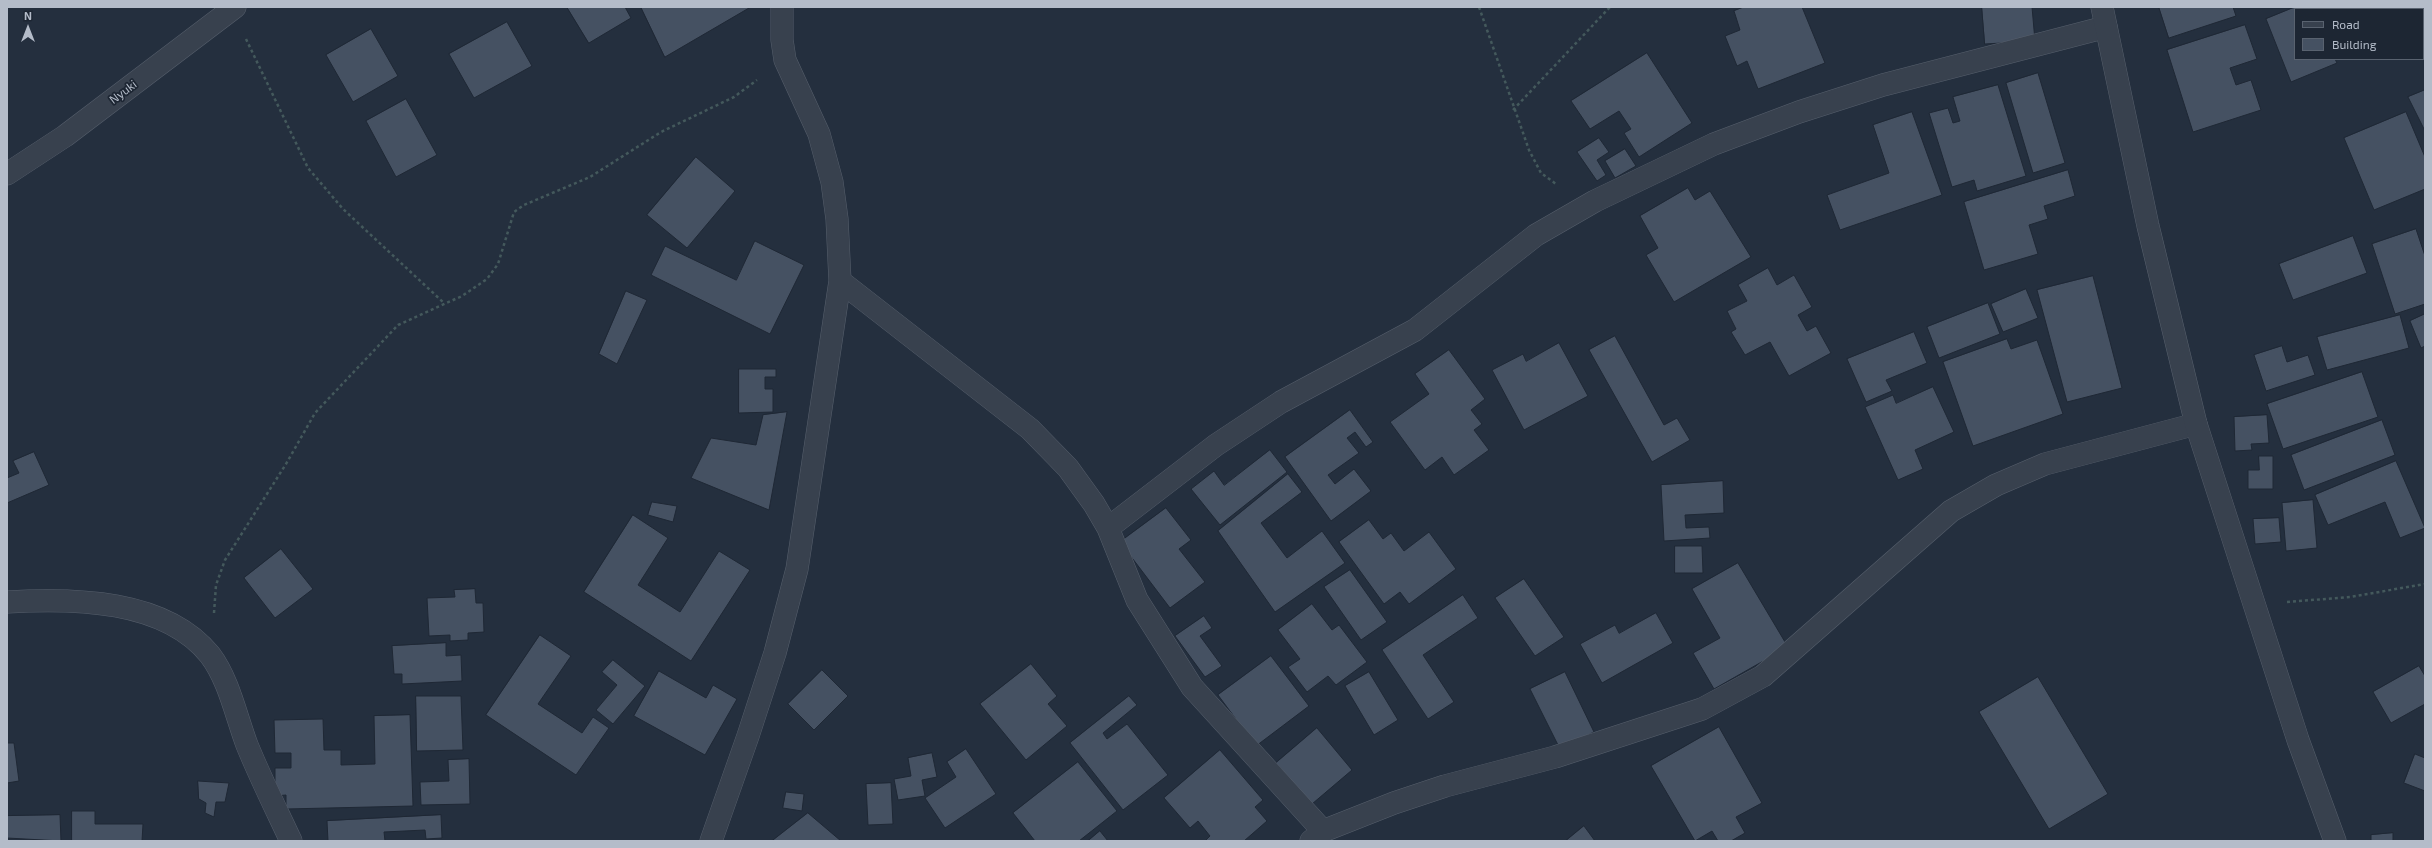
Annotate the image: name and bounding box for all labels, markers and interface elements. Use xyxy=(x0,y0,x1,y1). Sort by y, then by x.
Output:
north arrow xyxy=(8,8,48,48)
legend xyxy=(2294,8,2424,60)
text: N xyxy=(24,9,32,22)
text: Road xyxy=(2332,17,2360,31)
text: Building xyxy=(2332,37,2376,51)
street label: Nyuki xyxy=(106,77,140,107)

